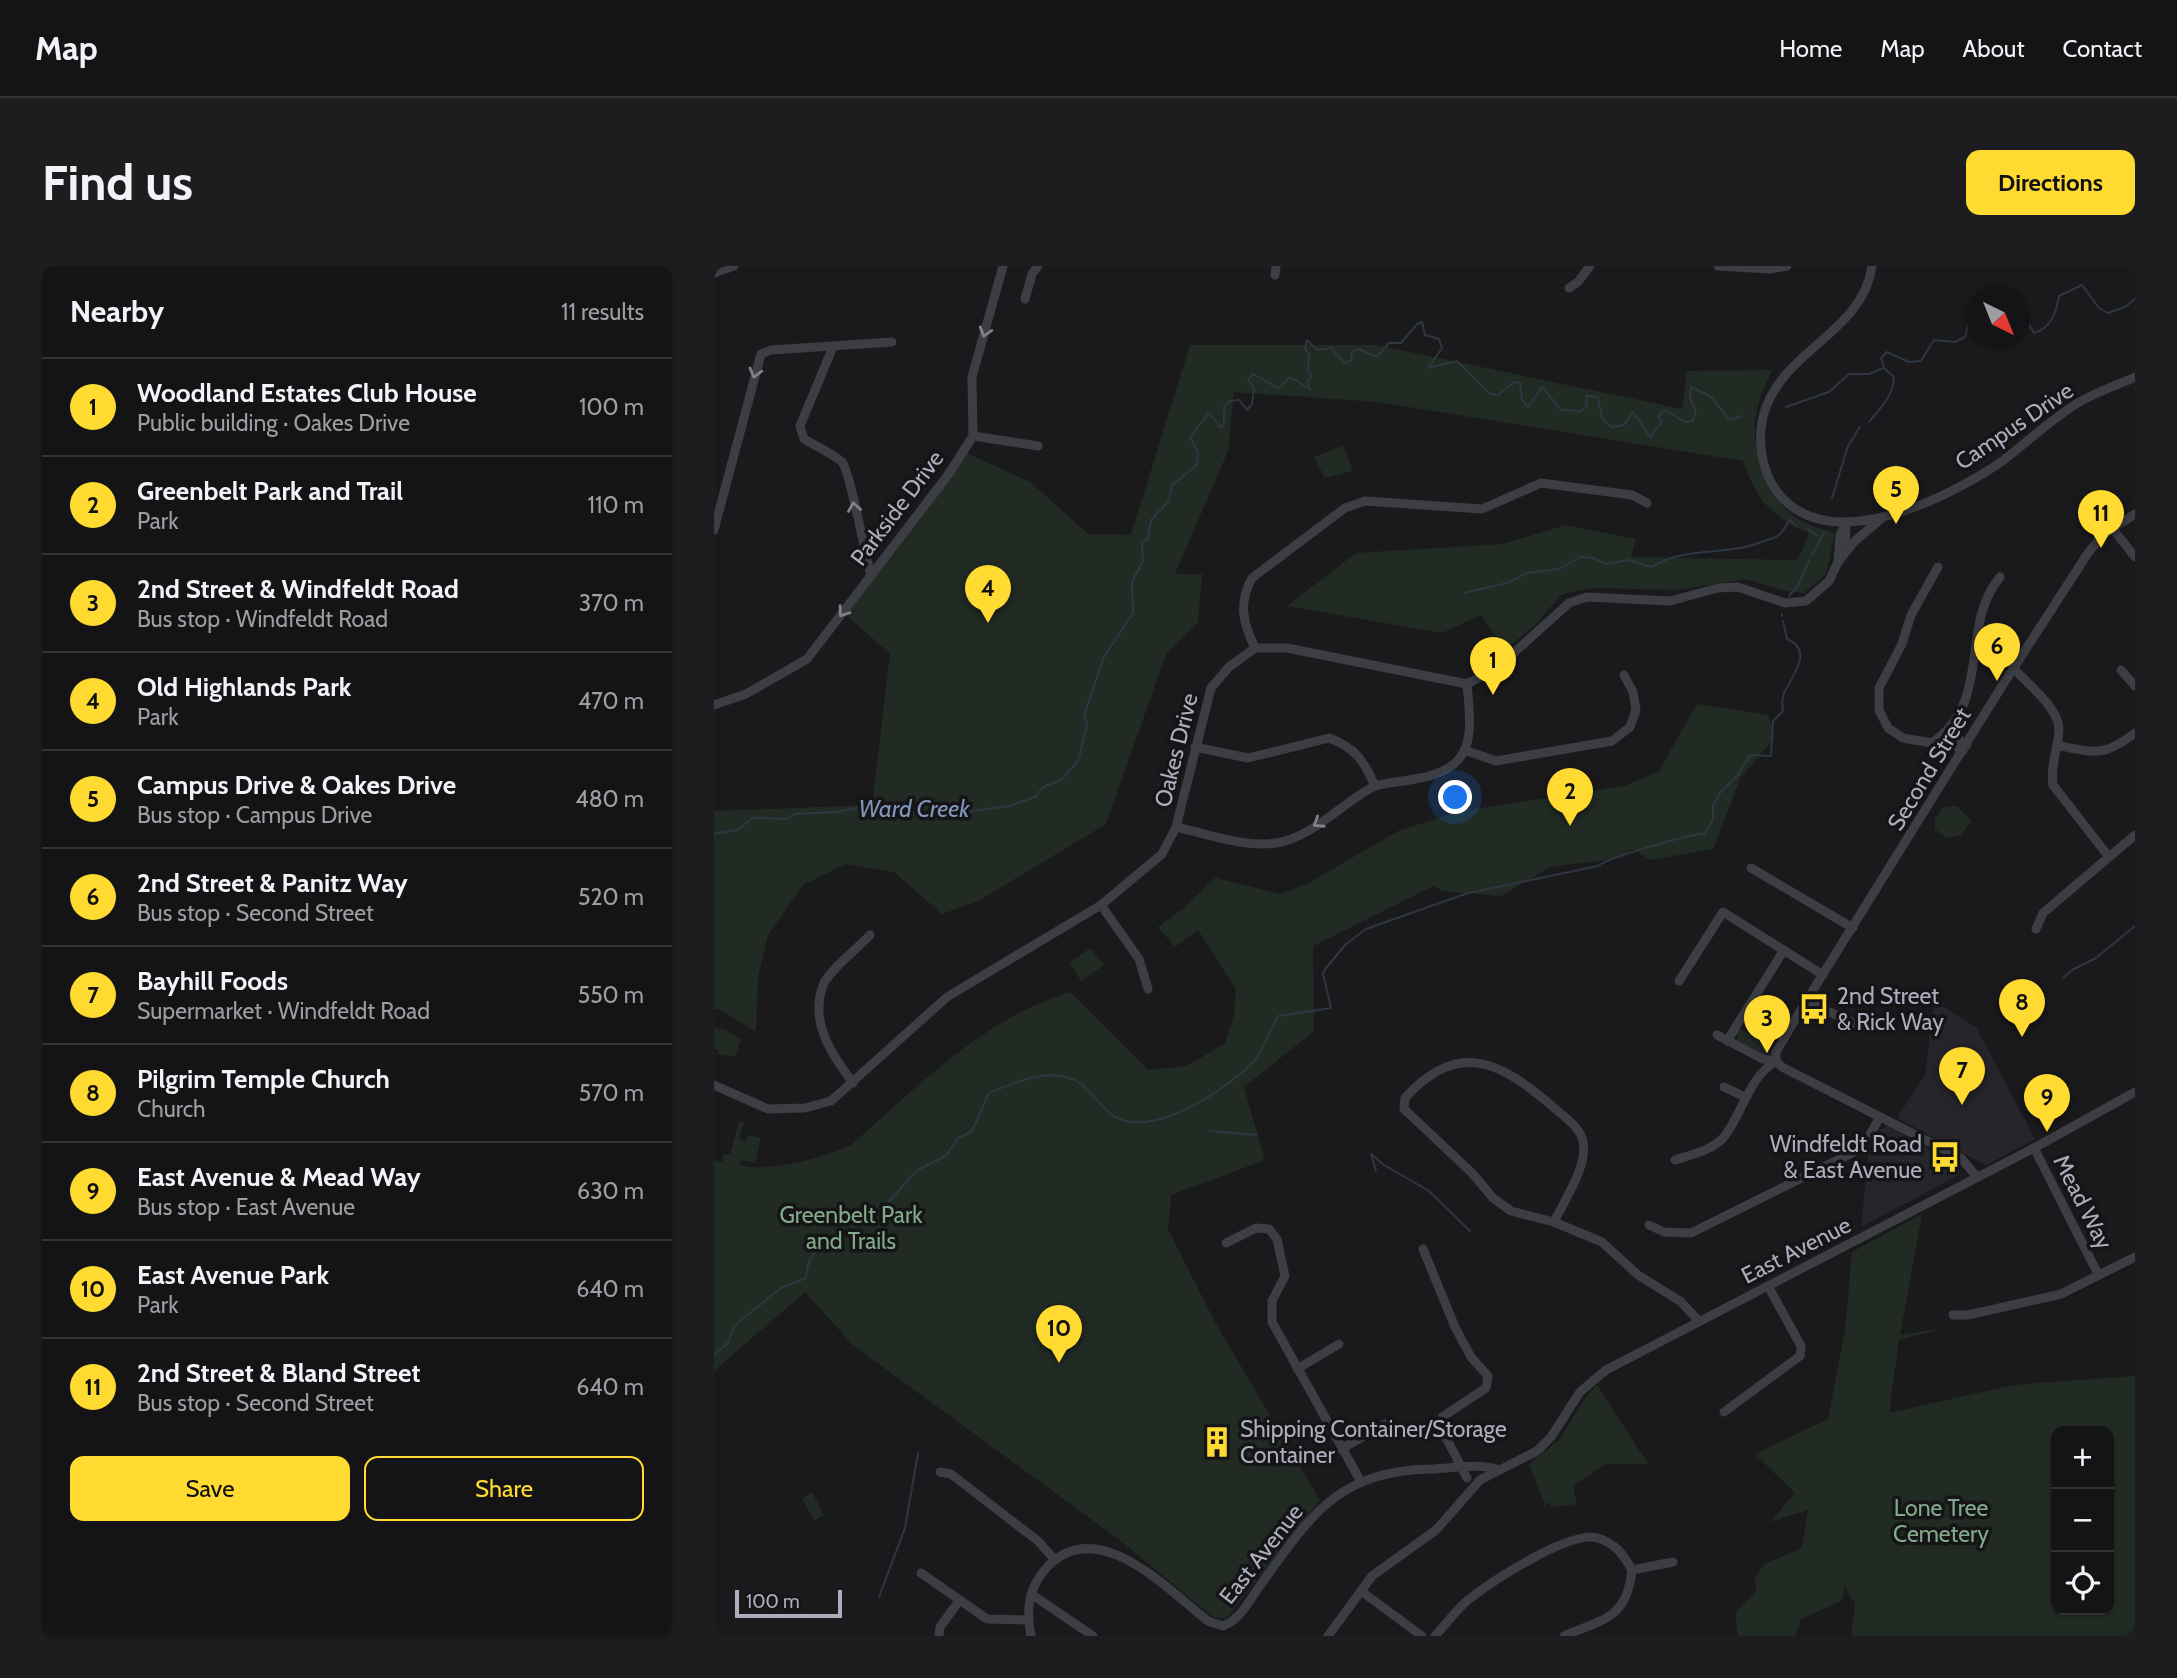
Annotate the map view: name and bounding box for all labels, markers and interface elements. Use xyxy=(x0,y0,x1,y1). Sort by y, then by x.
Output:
text: Map xyxy=(35,28,98,68)
text: Home xyxy=(1779,34,1842,63)
text: Map xyxy=(1880,34,1925,63)
text: About xyxy=(1963,34,2025,63)
text: Contact xyxy=(2063,34,2142,63)
button: Directions xyxy=(1966,150,2135,215)
text: Find us xyxy=(42,153,193,212)
north arrow xyxy=(1967,287,2030,350)
text: Nearby xyxy=(70,293,164,330)
text: 11 results xyxy=(561,298,644,326)
one-way arrow xyxy=(978,325,993,337)
one-way arrow xyxy=(749,367,764,379)
street label: Campus Drive xyxy=(1950,376,2079,476)
text: Woodland Estates Club House xyxy=(137,377,477,409)
text: 1 xyxy=(89,393,97,421)
text: 100 m xyxy=(579,393,644,421)
text: Public building · Oakes Drive xyxy=(137,409,410,437)
street label: Parkside Drive xyxy=(845,445,950,571)
pin: 5 xyxy=(1873,466,1919,524)
text: Greenbelt Park and Trail xyxy=(137,475,403,507)
pin: 11 xyxy=(2078,490,2124,548)
text: 2 xyxy=(87,491,99,519)
text: 110 m xyxy=(588,491,644,519)
one-way arrow xyxy=(847,501,862,513)
text: Park xyxy=(137,507,178,535)
pin: 4 xyxy=(965,565,1011,623)
text: 2nd Street & Windfeldt Road xyxy=(137,573,459,605)
text: 3 xyxy=(87,589,99,617)
text: 370 m xyxy=(579,589,644,617)
one-way arrow xyxy=(838,604,851,617)
text: Bus stop · Windfeldt Road xyxy=(137,605,388,633)
pin: 6 xyxy=(1974,623,2020,681)
pin: 1 xyxy=(1470,637,1516,695)
text: Old Highlands Park xyxy=(137,671,351,703)
text: 4 xyxy=(86,687,100,715)
text: 470 m xyxy=(578,687,644,715)
street label: Oakes Drive xyxy=(1148,690,1204,810)
street label: Second Street xyxy=(1881,702,1977,835)
text: Park xyxy=(137,703,178,731)
pin: 2 xyxy=(1547,768,1593,826)
text: Campus Drive & Oakes Drive xyxy=(137,769,456,801)
your location xyxy=(1438,780,1472,814)
text: 5 xyxy=(87,785,99,813)
text: 480 m xyxy=(575,785,644,813)
water label: Ward Creek xyxy=(858,794,970,823)
text: Bus stop · Campus Drive xyxy=(137,801,372,829)
one-way arrow xyxy=(1313,814,1326,827)
text: 2nd Street & Panitz Way xyxy=(137,867,408,899)
text: 6 xyxy=(87,883,99,911)
text: 520 m xyxy=(578,883,644,911)
text: Bus stop · Second Street xyxy=(137,899,374,927)
text: Bayhill Foods xyxy=(137,965,288,997)
pin: 8 xyxy=(1999,979,2045,1037)
text: 7 xyxy=(87,981,99,1009)
text: 550 m xyxy=(578,981,644,1009)
place label: 2nd Street & Rick Way xyxy=(1837,982,1944,1036)
bus stop icon: 2nd Street & Rick Way xyxy=(1797,992,1831,1026)
pin: 3 xyxy=(1744,995,1790,1053)
text: Supermarket · Windfeldt Road xyxy=(137,997,430,1025)
pin: 7 xyxy=(1939,1047,1985,1105)
text: Pilgrim Temple Church xyxy=(137,1063,390,1095)
pin: 9 xyxy=(2024,1074,2070,1132)
text: 8 xyxy=(86,1079,100,1107)
text: 570 m xyxy=(579,1079,644,1107)
text: Church xyxy=(137,1095,206,1123)
place label: Windfeldt Road & East Avenue xyxy=(1770,1130,1922,1184)
bus stop icon: Windfeldt Road & East Avenue xyxy=(1928,1140,1962,1174)
street label: Mead Way xyxy=(2047,1150,2119,1254)
text: East Avenue & Mead Way xyxy=(137,1161,421,1193)
text: 9 xyxy=(87,1177,99,1205)
text: 630 m xyxy=(577,1177,644,1205)
text: Bus stop · East Avenue xyxy=(137,1193,355,1221)
park label: Greenbelt Park and Trails xyxy=(780,1201,923,1255)
street label: East Avenue xyxy=(1737,1210,1856,1290)
text: East Avenue Park xyxy=(137,1259,329,1291)
text: 10 xyxy=(81,1275,105,1303)
text: 640 m xyxy=(576,1275,644,1303)
text: Park xyxy=(137,1291,178,1319)
pin: 10 xyxy=(1036,1305,1082,1363)
text: 2nd Street & Bland Street xyxy=(137,1357,420,1389)
text: 11 xyxy=(85,1373,101,1401)
text: 640 m xyxy=(576,1373,644,1401)
text: Bus stop · Second Street xyxy=(137,1389,374,1417)
place label: Shipping Container/Storage Container xyxy=(1240,1415,1507,1469)
building icon: Shipping Container/Storage Container xyxy=(1200,1425,1234,1459)
map controls xyxy=(2051,1426,2114,1615)
button: + xyxy=(2051,1426,2114,1489)
button: Save xyxy=(70,1456,350,1521)
button: Share xyxy=(364,1456,644,1521)
button: − xyxy=(2051,1489,2114,1552)
park label: Lone Tree Cemetery xyxy=(1893,1494,1989,1548)
street label: East Avenue xyxy=(1213,1498,1309,1610)
button: locate xyxy=(2051,1552,2114,1615)
scale bar xyxy=(735,1587,842,1619)
text: 100 m xyxy=(746,1590,800,1613)

